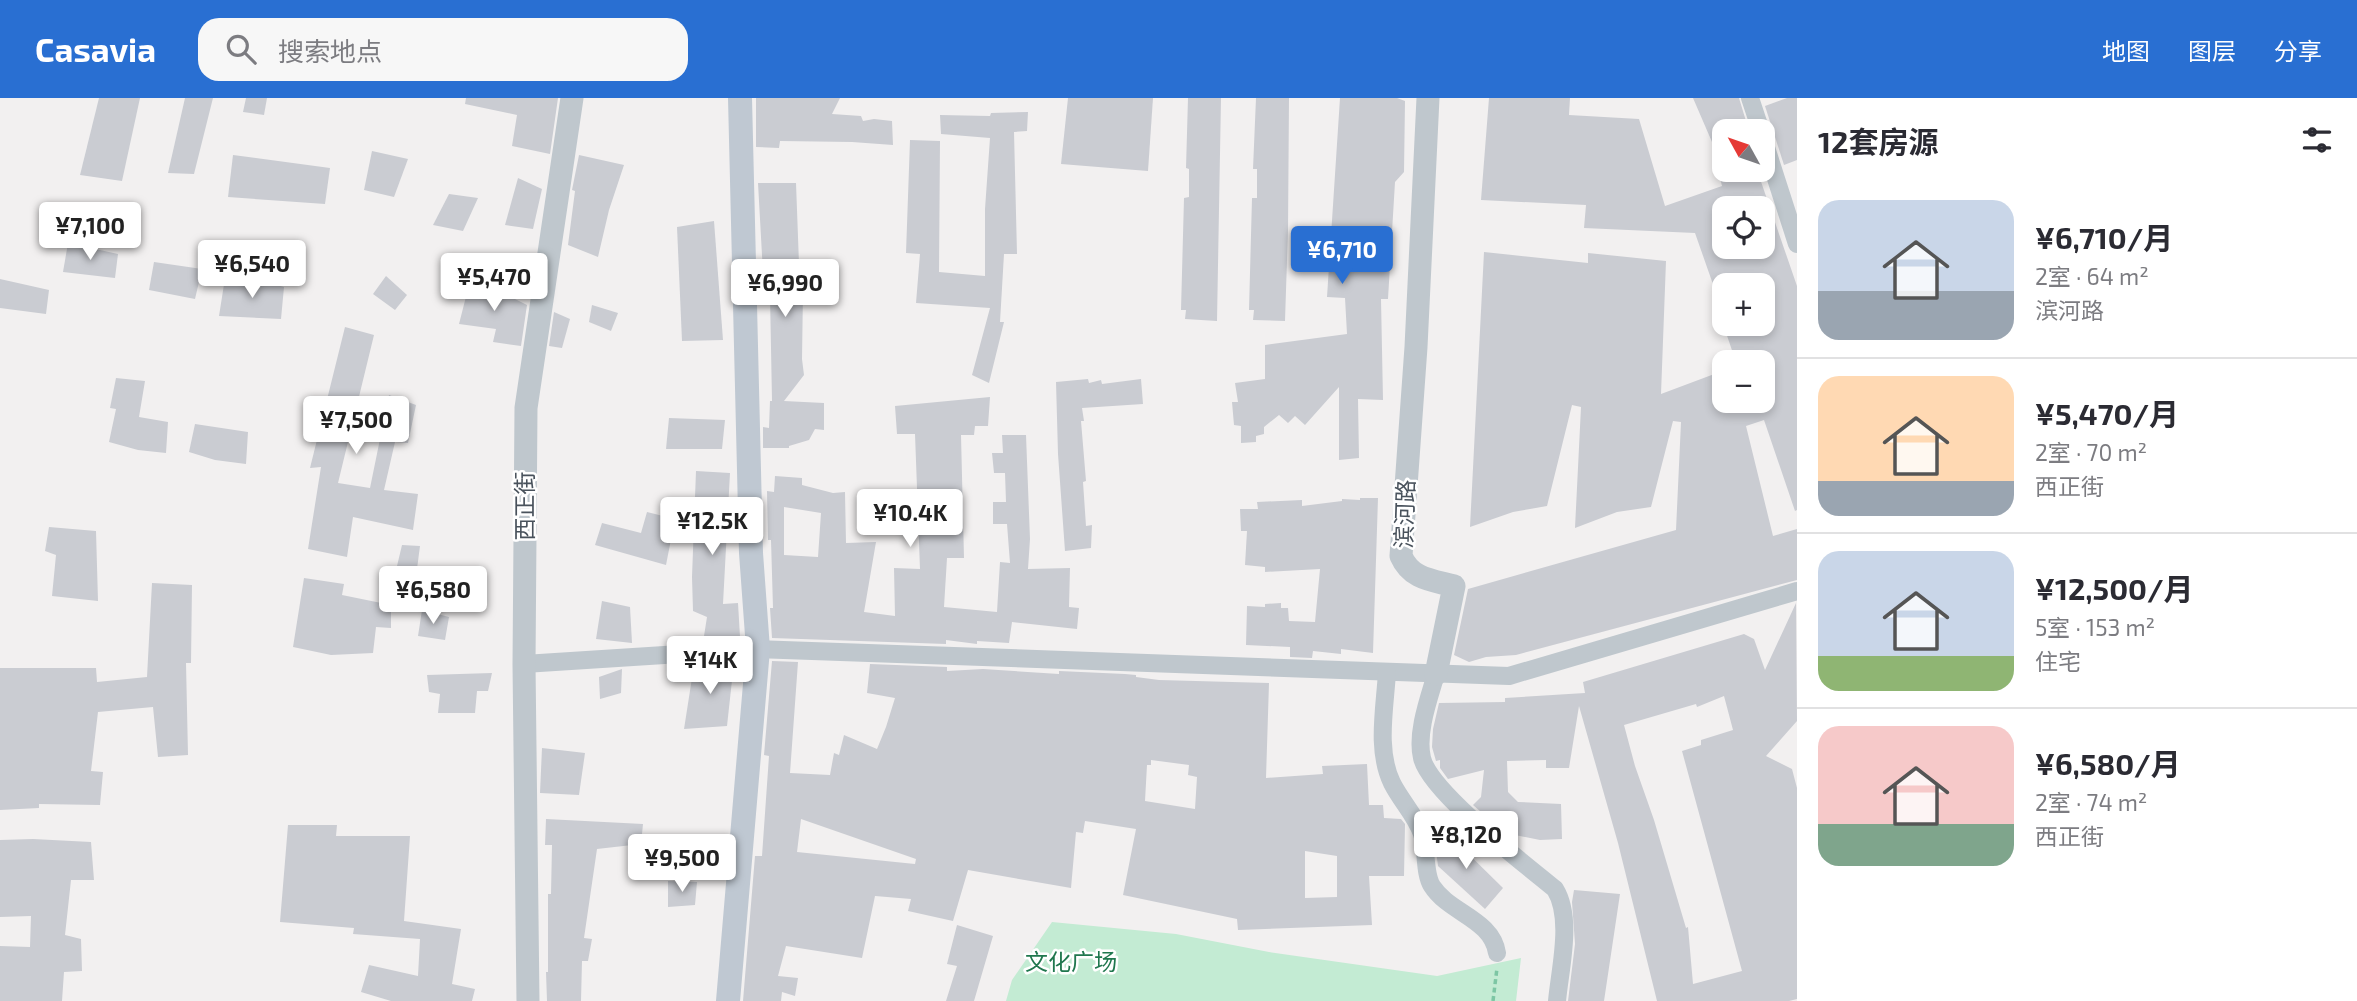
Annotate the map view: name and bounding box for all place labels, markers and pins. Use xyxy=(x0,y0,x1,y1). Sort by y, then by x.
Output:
pin: ¥7,100 xyxy=(33,202,147,262)
pin: ¥6,710 xyxy=(1285,226,1399,286)
pin: ¥6,540 xyxy=(195,240,309,300)
pin: ¥5,470 xyxy=(437,254,551,313)
pin: ¥6,990 xyxy=(728,260,842,319)
pin: ¥7,500 xyxy=(299,396,413,456)
pin: ¥10.4K xyxy=(853,490,967,549)
pin: ¥12.5K xyxy=(655,498,769,557)
pin: ¥6,580 xyxy=(376,566,490,626)
pin: ¥14K xyxy=(669,636,751,696)
pin: ¥8,120 xyxy=(1409,812,1523,871)
pin: ¥9,500 xyxy=(625,834,739,894)

